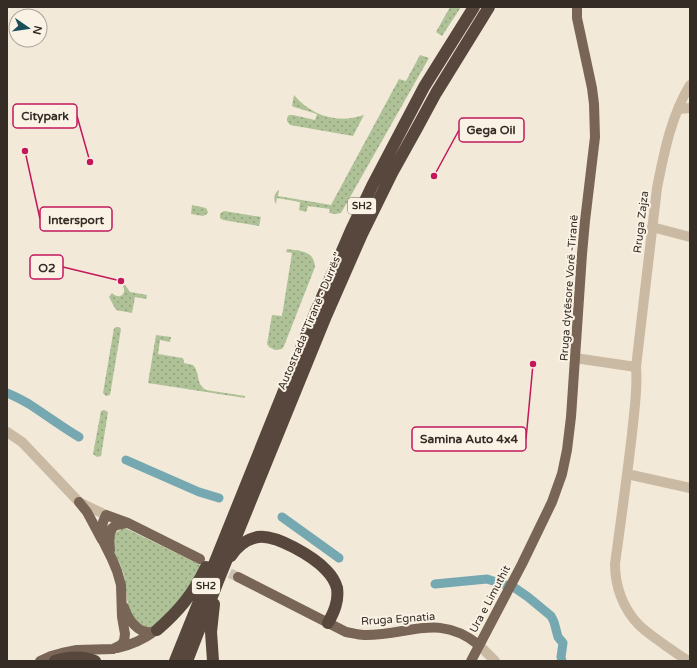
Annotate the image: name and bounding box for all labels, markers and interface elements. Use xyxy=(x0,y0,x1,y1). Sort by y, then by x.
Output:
north arrow xyxy=(8,8,48,48)
text: N xyxy=(30,24,45,36)
callout: Citypark xyxy=(13,104,77,128)
text: Citypark xyxy=(21,109,69,124)
callout: Gega Oil xyxy=(459,118,524,142)
text: Gega Oil xyxy=(467,123,515,138)
street label: Rruga Zajza xyxy=(631,190,651,254)
road number: SH2 xyxy=(348,198,376,214)
callout: Intersport xyxy=(40,207,112,231)
text: Intersport xyxy=(48,213,104,228)
street label: Rruga dytësore Vorë -Tiranë xyxy=(557,214,581,362)
street label: Autostrada "Tiranë - Durrës" xyxy=(275,250,345,392)
callout: O2 xyxy=(30,255,63,279)
text: O2 xyxy=(38,261,56,275)
callout: Samina Auto 4x4 xyxy=(412,427,526,451)
text: Samina Auto 4x4 xyxy=(420,432,518,446)
street label: Ura e Limuthit xyxy=(467,563,513,635)
road number: SH2 xyxy=(192,578,220,594)
street label: Rruga Egnatia xyxy=(360,610,436,628)

